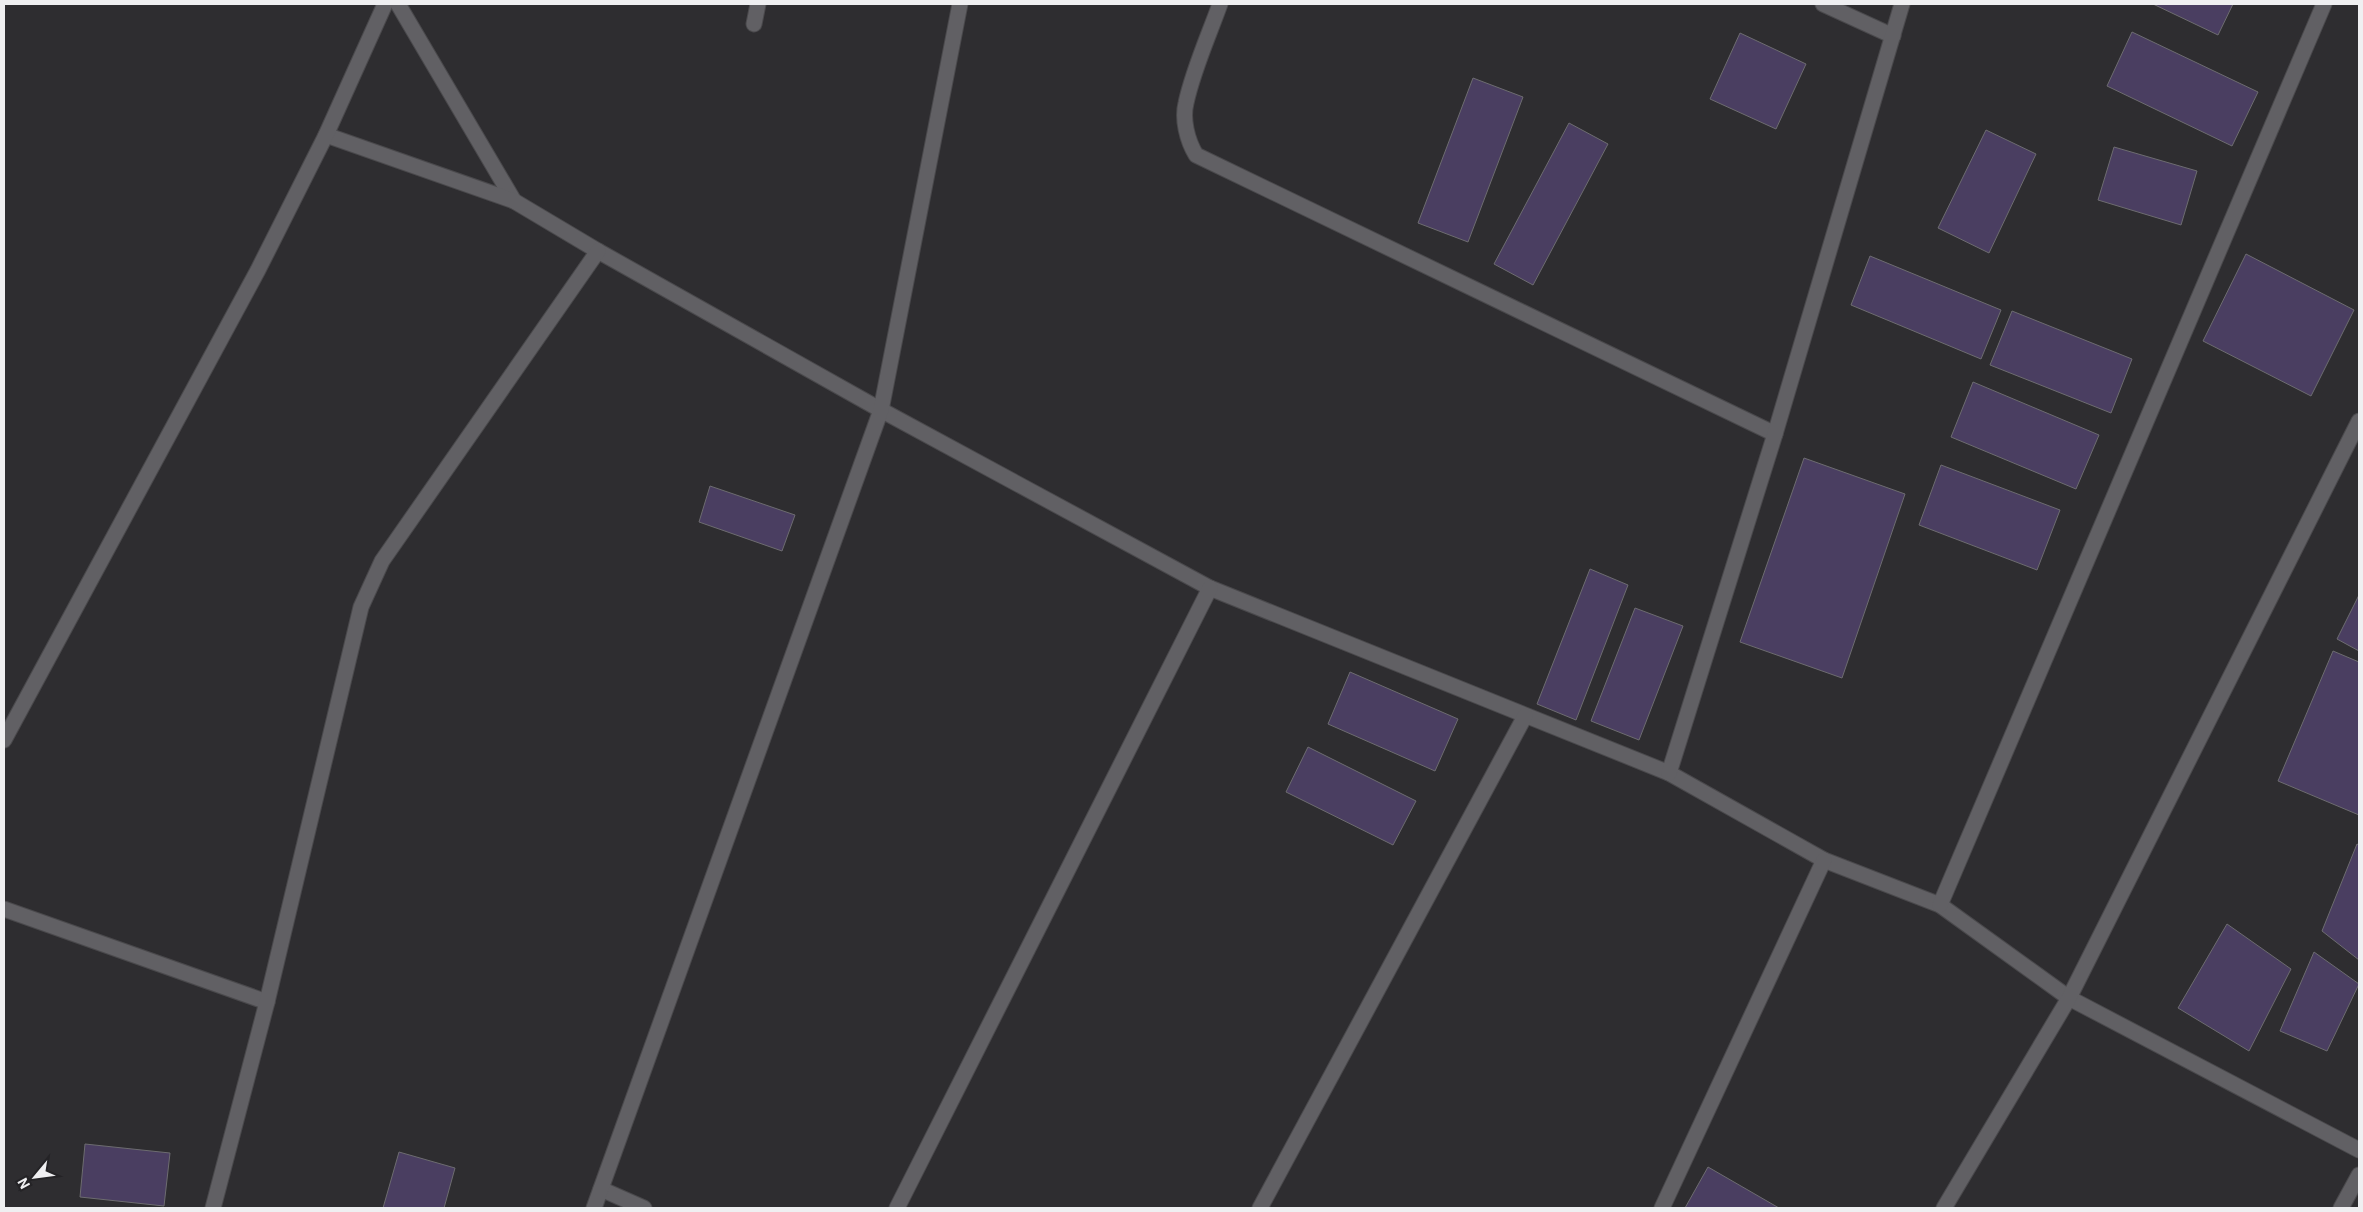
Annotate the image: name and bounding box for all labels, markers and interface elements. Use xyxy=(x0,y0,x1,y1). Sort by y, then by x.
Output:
north arrow xyxy=(10,1152,60,1202)
text: N xyxy=(14,1175,33,1192)

